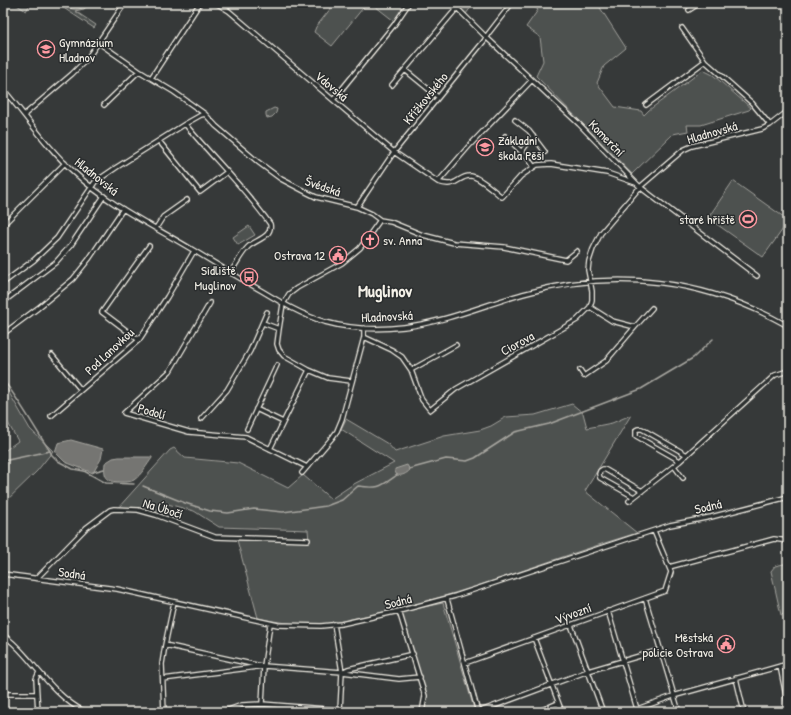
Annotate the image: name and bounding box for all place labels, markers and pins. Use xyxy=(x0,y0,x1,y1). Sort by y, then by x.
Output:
place label: Gymnázium Hladnov xyxy=(59,33,113,66)
school or university icon: Gymnázium Hladnov xyxy=(36,39,56,59)
place label: Základní škola Pěší xyxy=(498,131,545,164)
school or university icon: Základní škola Pěší xyxy=(475,137,495,157)
sports icon: staré hřiště xyxy=(738,209,758,229)
place label: staré hřiště xyxy=(679,210,735,228)
church icon: sv. Anna xyxy=(360,230,380,250)
place label: sv. Anna xyxy=(383,231,422,249)
public building icon: Ostrava 12 xyxy=(328,245,348,265)
place label: Ostrava 12 xyxy=(274,246,325,264)
place label: Sídliště Muglinov xyxy=(195,261,237,294)
bus stop icon: Sídliště Muglinov xyxy=(239,267,259,287)
place label: Městská policie Ostrava xyxy=(643,628,713,661)
public building icon: Městská policie Ostrava xyxy=(716,634,736,654)

